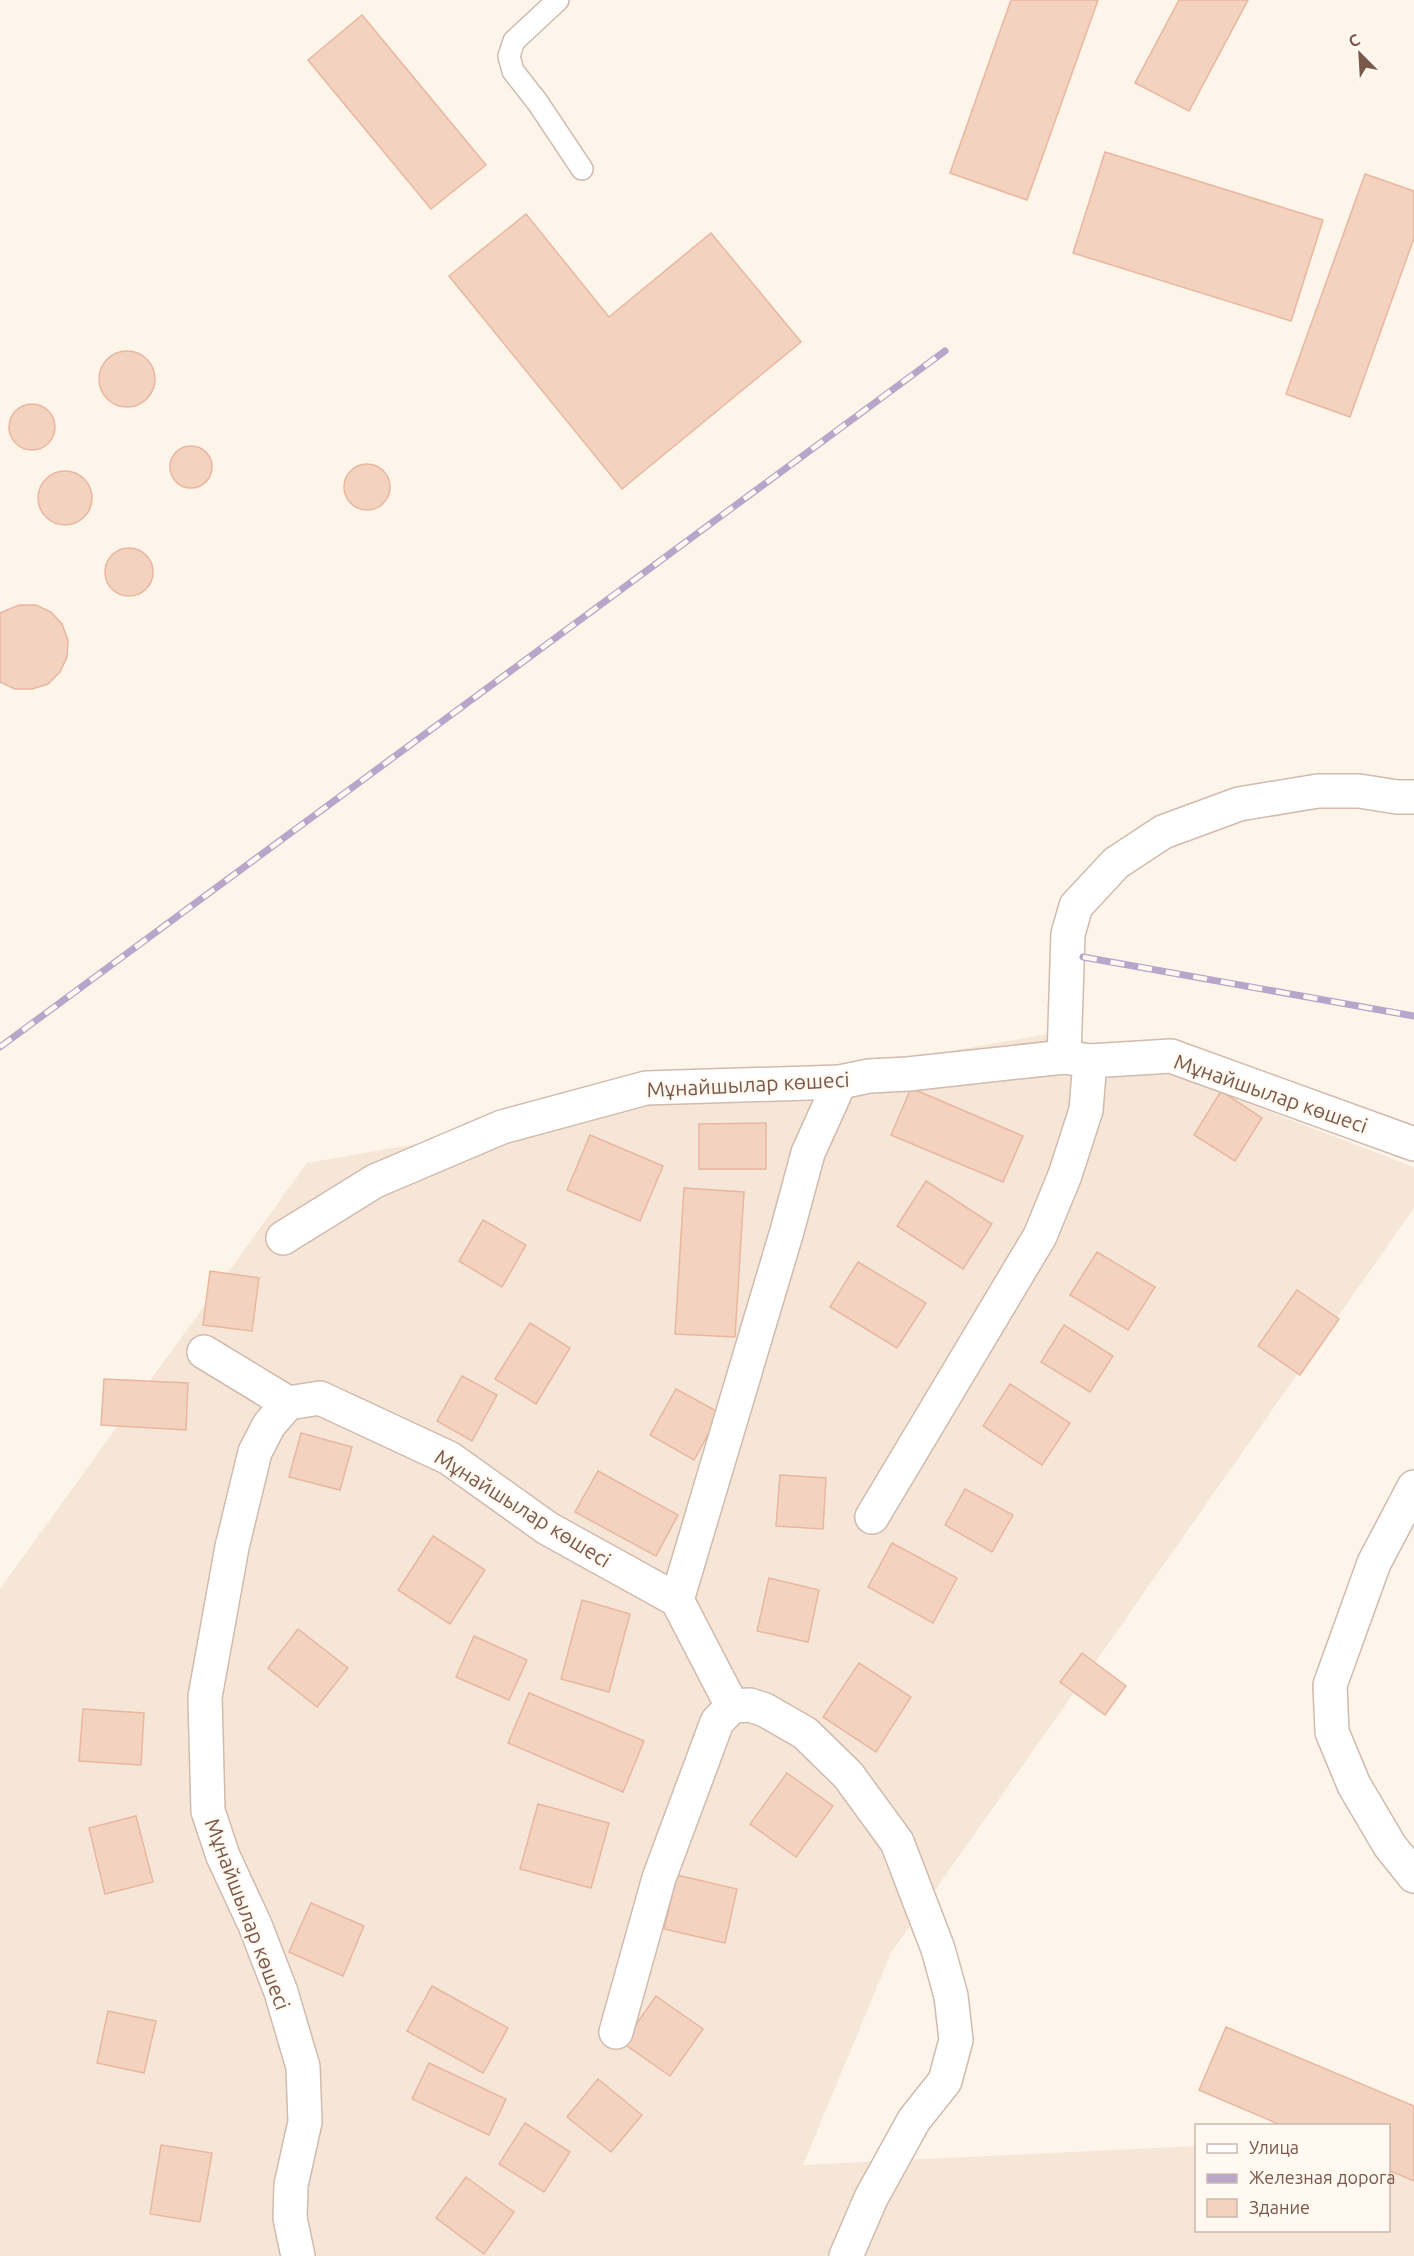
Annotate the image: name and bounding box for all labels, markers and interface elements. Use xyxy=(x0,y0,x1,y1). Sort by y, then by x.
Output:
north arrow xyxy=(1330,24,1390,84)
text: С xyxy=(1346,30,1362,51)
street label: Мұнайшылар көшесі xyxy=(1171,1049,1371,1137)
street label: Мұнайшылар көшесі xyxy=(646,1067,850,1101)
street label: Мұнайшылар көшесі xyxy=(431,1444,615,1572)
street label: Мұнайшылар көшесі xyxy=(200,1815,296,2013)
legend xyxy=(1195,2124,1390,2232)
text: Улица xyxy=(1249,2137,1299,2157)
text: Железная дорога xyxy=(1249,2167,1396,2187)
text: Здание xyxy=(1249,2197,1310,2217)

